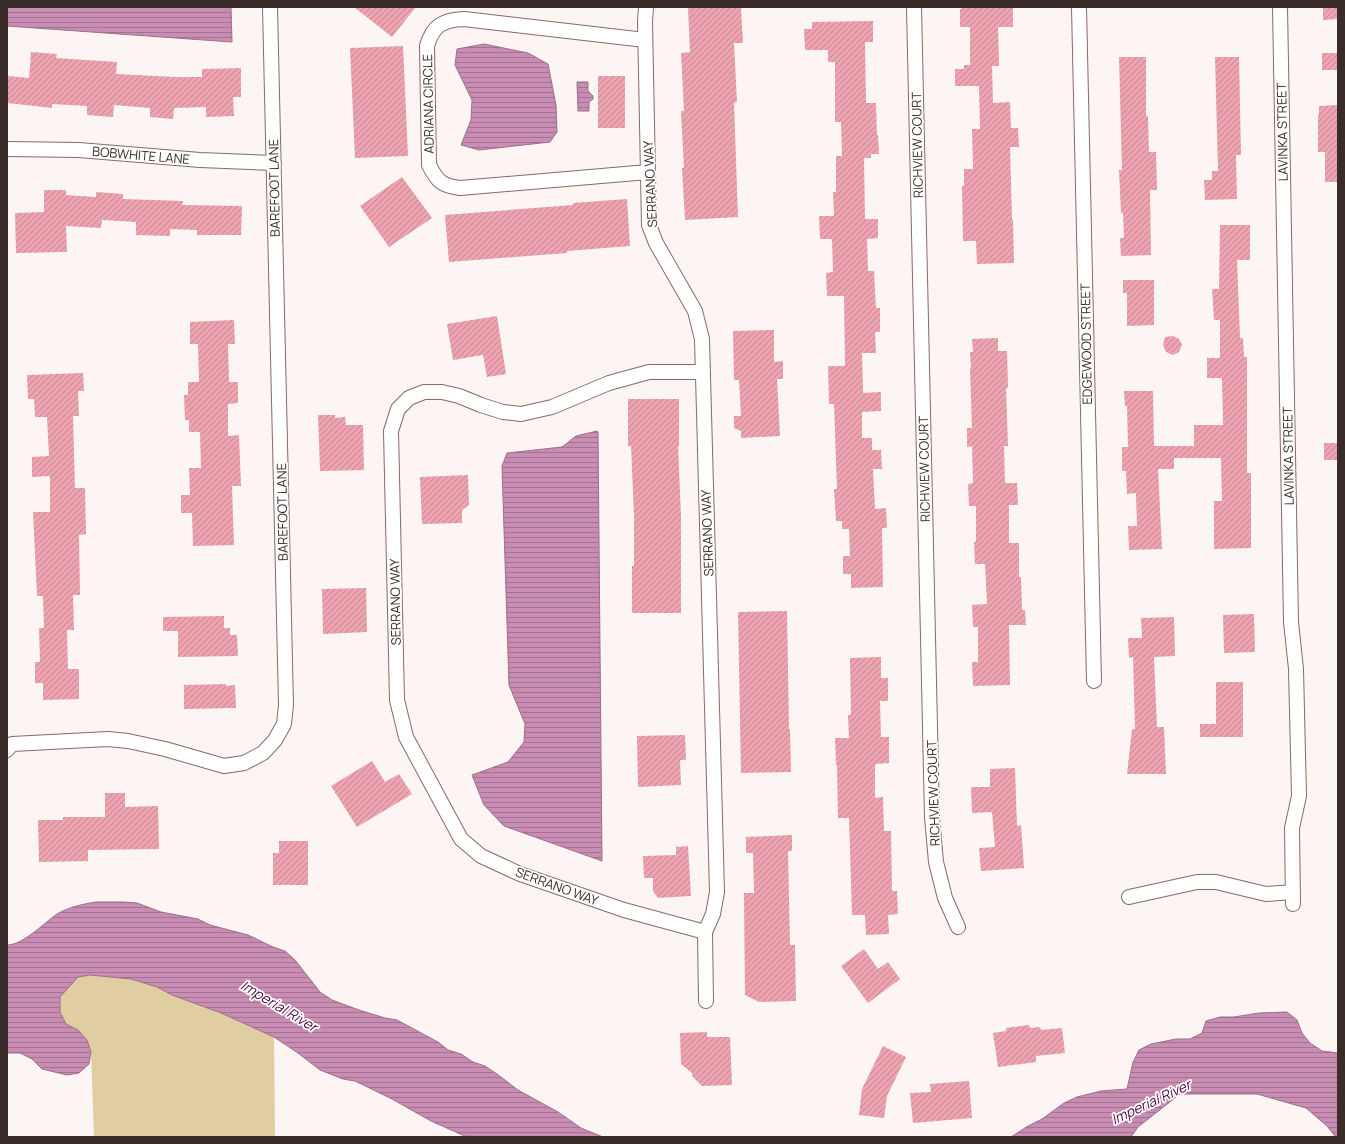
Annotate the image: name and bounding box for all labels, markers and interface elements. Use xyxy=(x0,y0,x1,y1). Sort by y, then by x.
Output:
street label: ADRIANA CIRCLE xyxy=(418,54,438,154)
street label: LAVINKA STREET xyxy=(1272,82,1292,182)
street label: RICHVIEW COURT xyxy=(907,91,927,198)
street label: BAREFOOT LANE xyxy=(264,139,284,237)
street label: SERRANO WAY xyxy=(639,139,661,228)
street label: BOBWHITE LANE xyxy=(91,142,191,168)
street label: EDGEWOOD STREET xyxy=(1076,283,1096,405)
street label: LAVINKA STREET xyxy=(1278,406,1298,506)
street label: RICHVIEW COURT xyxy=(914,415,934,522)
street label: BAREFOOT LANE xyxy=(272,463,292,561)
street label: SERRANO WAY xyxy=(696,489,718,577)
street label: SERRANO WAY xyxy=(385,558,405,646)
street label: RICHVIEW COURT xyxy=(922,739,944,846)
street label: SERRANO WAY xyxy=(513,863,602,910)
water label: Imperial River xyxy=(238,975,323,1037)
water label: Imperial River xyxy=(1108,1074,1196,1128)

